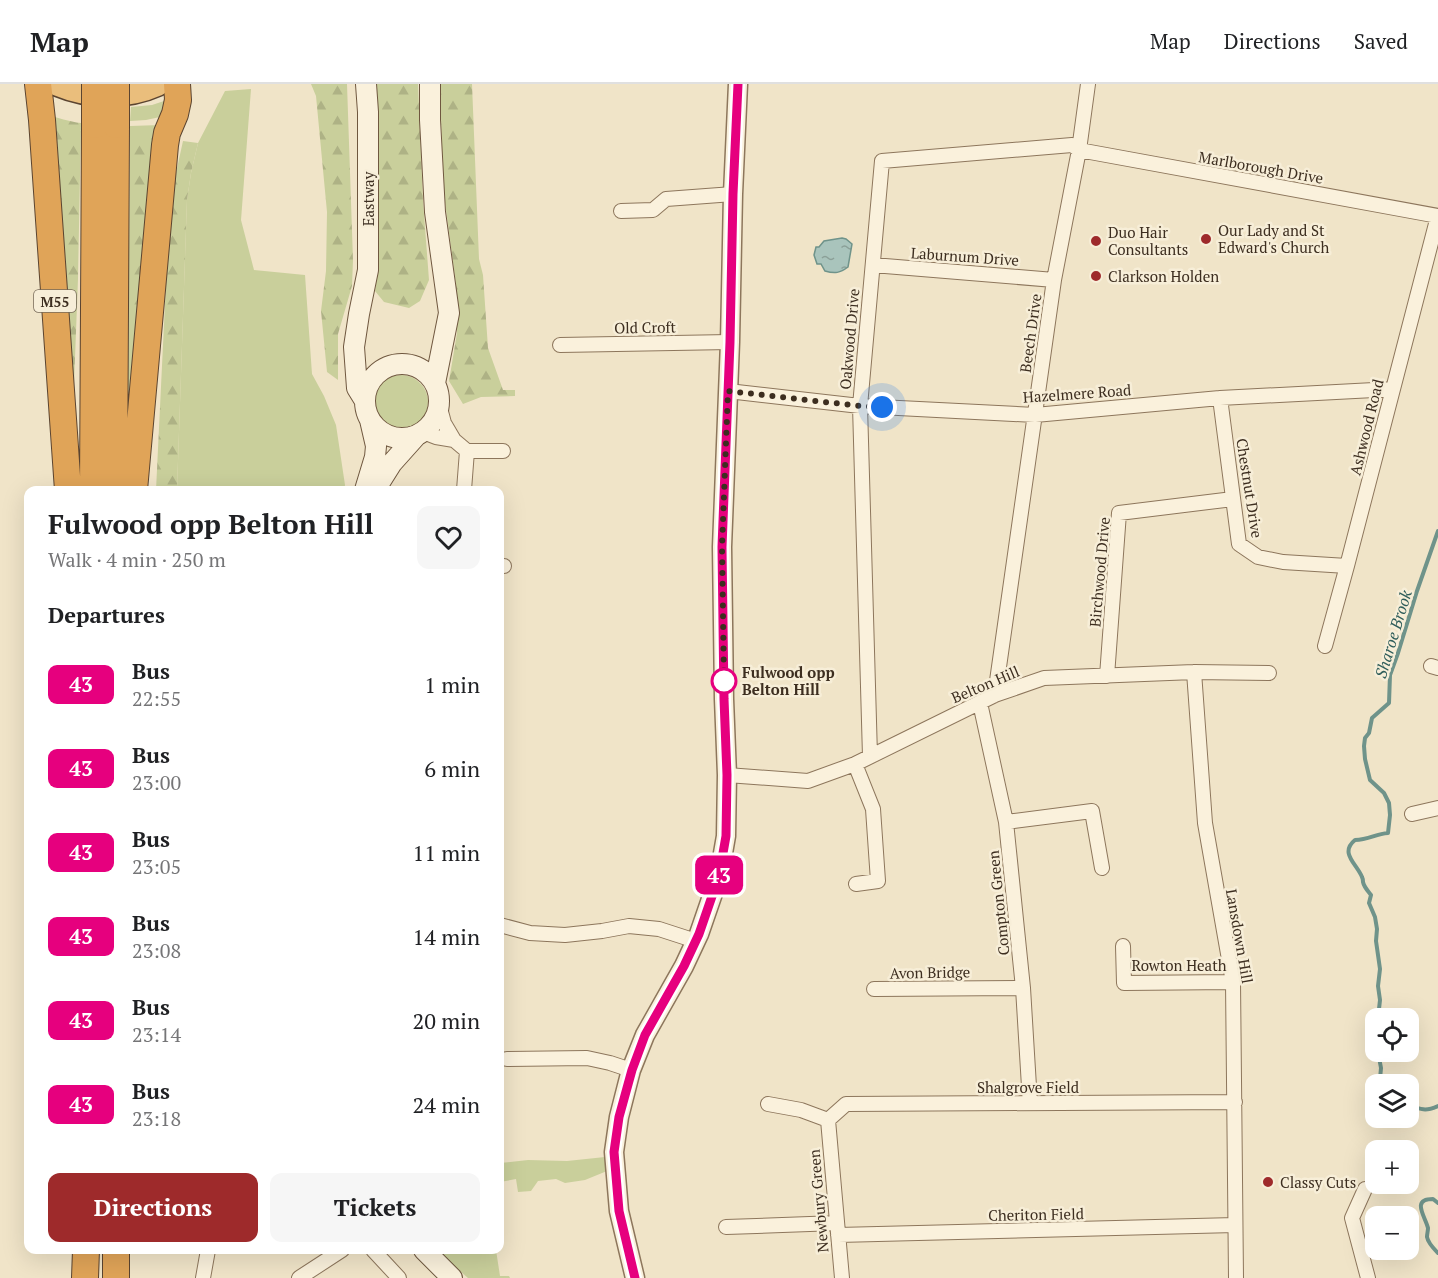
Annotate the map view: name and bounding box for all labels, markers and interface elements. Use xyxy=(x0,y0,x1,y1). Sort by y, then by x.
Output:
text: Map xyxy=(30,23,89,60)
text: Map xyxy=(1150,27,1191,55)
text: Directions xyxy=(1224,27,1321,55)
text: Saved xyxy=(1354,27,1408,55)
street label: Marlborough Drive xyxy=(1197,146,1325,188)
street label: Eastway xyxy=(358,171,378,226)
place label: Our Lady and St Edward's Church xyxy=(1218,220,1329,257)
place label: Duo Hair Consultants xyxy=(1108,222,1188,259)
marker: Our Lady and St Edward's Church xyxy=(1199,232,1213,246)
marker: Duo Hair Consultants xyxy=(1089,234,1103,248)
street label: Laburnum Drive xyxy=(910,242,1020,270)
place label: Clarkson Holden xyxy=(1108,266,1219,286)
marker: Clarkson Holden xyxy=(1089,269,1103,283)
street label: Oakwood Drive xyxy=(835,288,863,390)
road number: M55 xyxy=(34,290,76,312)
street label: Beech Drive xyxy=(1015,292,1045,374)
street label: Old Croft xyxy=(614,316,677,338)
street label: Ashwood Road xyxy=(1344,377,1388,477)
street label: Hazelmere Road xyxy=(1022,379,1132,407)
your location xyxy=(867,392,897,422)
street label: Chestnut Drive xyxy=(1232,437,1268,539)
text: Fulwood opp Belton Hill xyxy=(48,505,374,542)
button: heart xyxy=(417,506,480,569)
street label: Birchwood Drive xyxy=(1084,516,1114,628)
text: Walk · 4 min · 250 m xyxy=(48,546,226,573)
water label: Sharoe Brook xyxy=(1369,587,1417,681)
text: Departures xyxy=(48,600,165,629)
text: Bus xyxy=(132,656,170,685)
street label: Belton Hill xyxy=(948,661,1022,707)
place label: Fulwood opp Belton Hill xyxy=(742,662,835,699)
marker: Fulwood opp Belton Hill xyxy=(711,668,737,694)
text: 43 xyxy=(69,670,93,698)
text: 1 min xyxy=(424,670,480,699)
text: 22:55 xyxy=(132,685,181,712)
text: Bus xyxy=(132,740,170,769)
text: 43 xyxy=(69,754,93,782)
text: 6 min xyxy=(424,754,480,783)
text: 23:00 xyxy=(132,769,181,796)
text: Bus xyxy=(132,824,170,853)
text: 43 xyxy=(69,838,93,866)
text: 11 min xyxy=(413,838,480,867)
street label: Compton Green xyxy=(983,849,1013,956)
text: 23:05 xyxy=(132,853,181,880)
line badge: 43 xyxy=(692,856,746,894)
text: 43 xyxy=(707,861,731,889)
street label: Lansdown Hill xyxy=(1222,887,1258,985)
text: Bus xyxy=(132,908,170,937)
text: 43 xyxy=(69,922,93,950)
text: 14 min xyxy=(413,922,480,951)
text: 23:08 xyxy=(132,937,181,964)
street label: Rowton Heath xyxy=(1131,955,1227,975)
street label: Avon Bridge xyxy=(890,961,970,983)
text: Bus xyxy=(132,992,170,1021)
text: 43 xyxy=(69,1006,93,1034)
text: 20 min xyxy=(413,1006,480,1035)
map controls xyxy=(1365,1008,1419,1260)
button: locate xyxy=(1365,1008,1419,1062)
text: 23:14 xyxy=(132,1021,181,1048)
button: layers xyxy=(1365,1074,1419,1128)
text: Bus xyxy=(132,1076,170,1105)
street label: Shalgrove Field xyxy=(977,1077,1079,1097)
text: 43 xyxy=(69,1090,93,1118)
text: 24 min xyxy=(413,1090,480,1119)
text: 23:18 xyxy=(132,1105,181,1132)
button: + xyxy=(1365,1140,1419,1194)
street label: Newbury Green xyxy=(804,1148,832,1253)
place label: Classy Cuts xyxy=(1280,1172,1356,1192)
button: Directions xyxy=(48,1173,258,1242)
button: Tickets xyxy=(270,1173,480,1242)
marker: Classy Cuts xyxy=(1261,1175,1275,1189)
street label: Cheriton Field xyxy=(988,1203,1084,1225)
button: − xyxy=(1365,1206,1419,1260)

